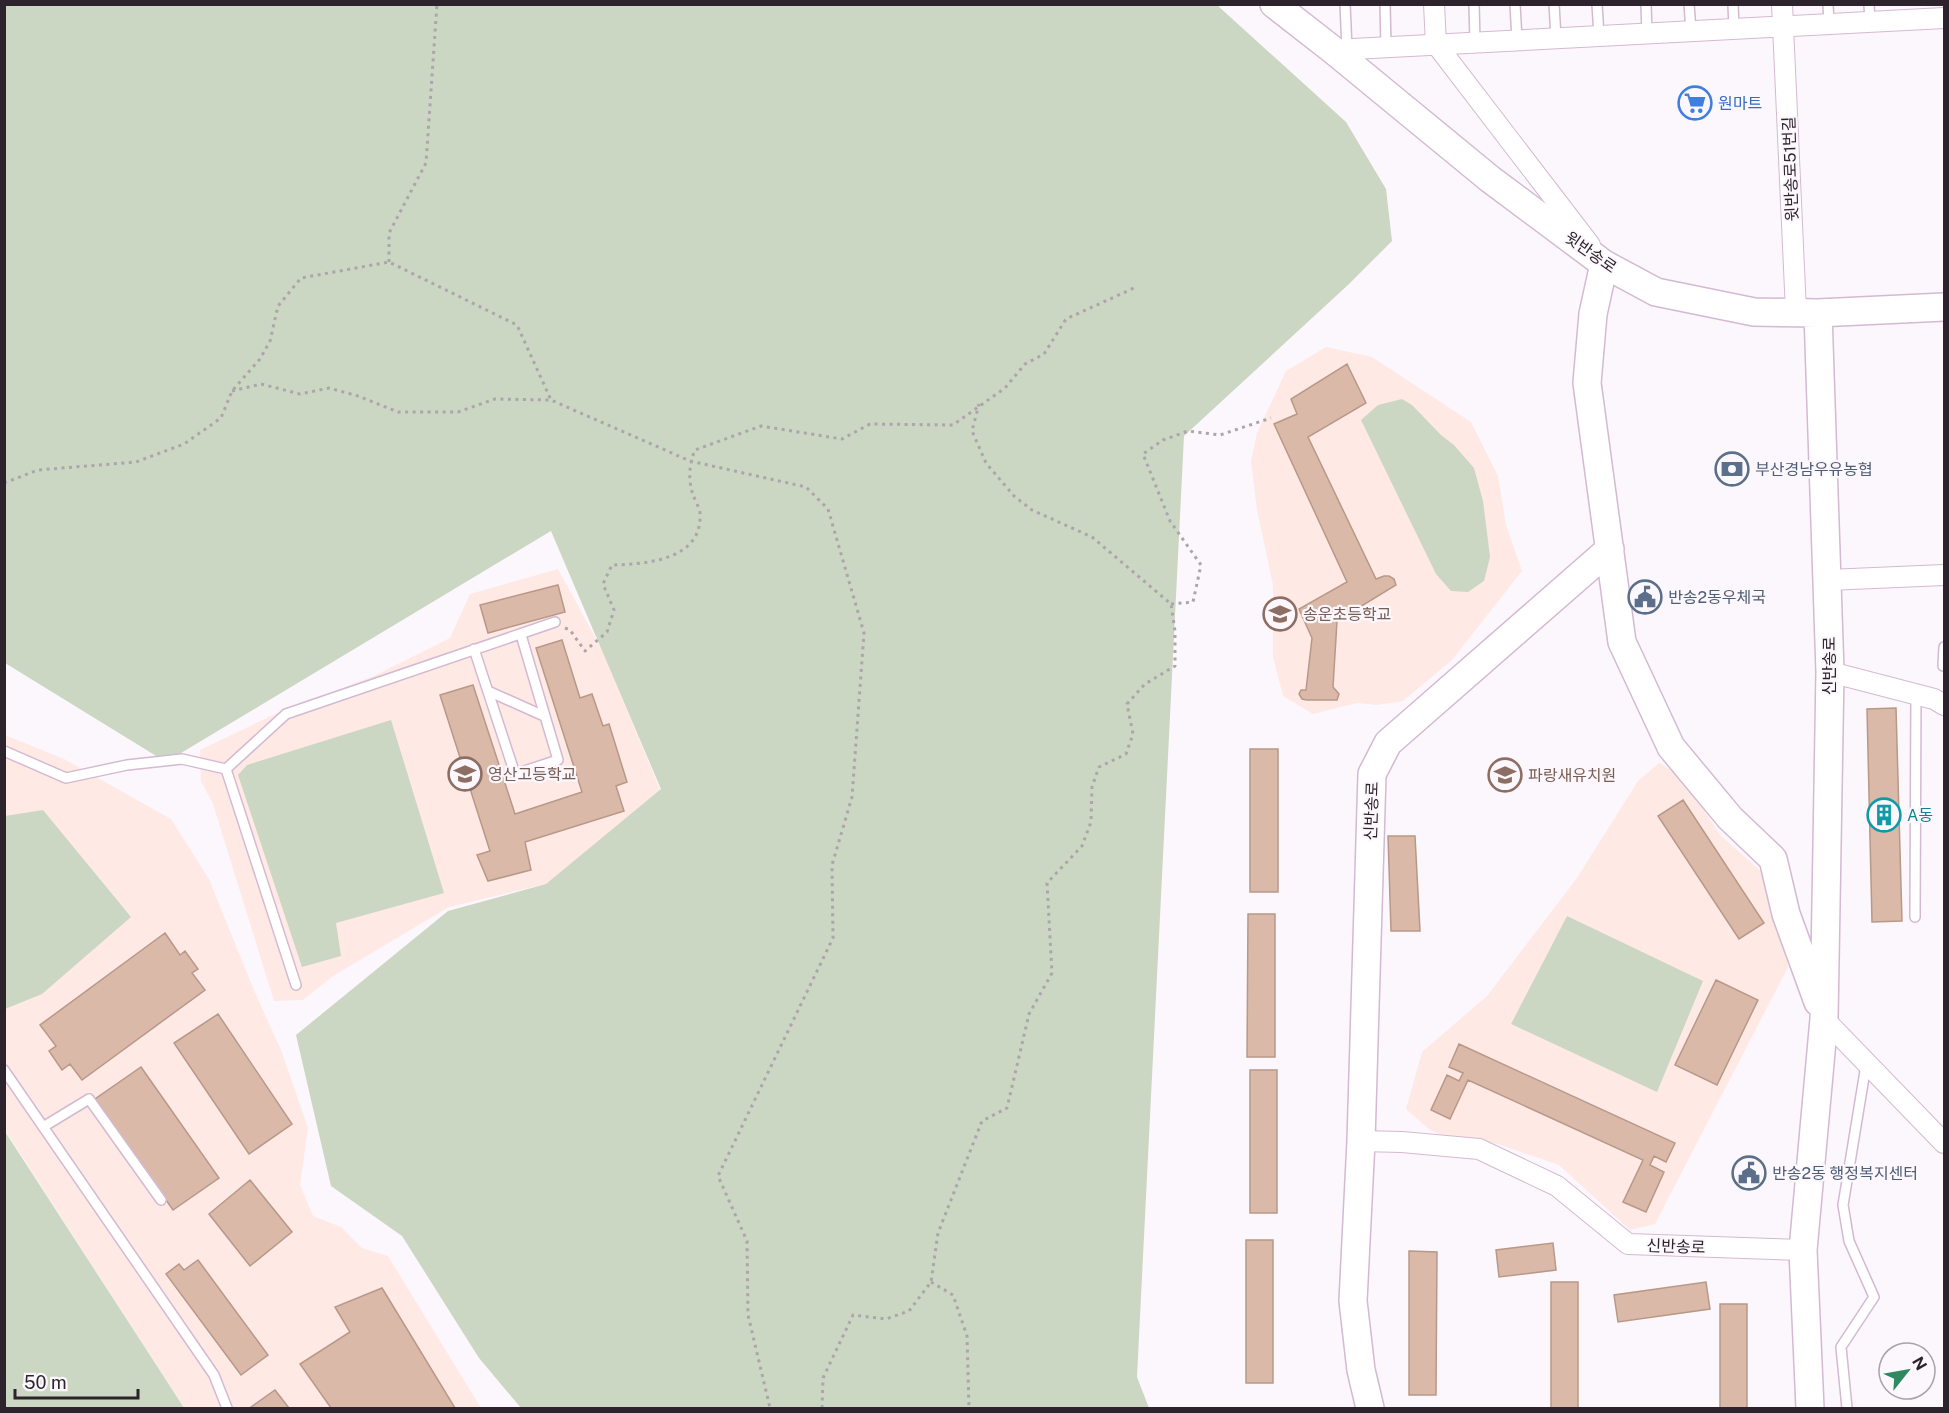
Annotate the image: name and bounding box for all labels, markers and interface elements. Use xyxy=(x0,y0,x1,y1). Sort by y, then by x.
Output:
supermarket icon: 원마트 xyxy=(1677,85,1713,121)
place label: 원마트 xyxy=(1718,94,1762,113)
street label: 윗반송로51번길 xyxy=(1779,116,1802,222)
street label: 윗반송로 xyxy=(1561,228,1621,277)
bank icon: 부산경남우유농협 xyxy=(1714,451,1750,487)
place label: 부산경남우유농협 xyxy=(1755,460,1873,479)
public building icon: 반송2동우체국 xyxy=(1627,579,1663,615)
place label: 반송2동우체국 xyxy=(1668,588,1766,607)
school or university icon: 송운초등학교 xyxy=(1262,596,1298,632)
place label: 송운초등학교 xyxy=(1303,605,1391,624)
street label: 신반송로 xyxy=(1820,636,1839,695)
school or university icon: 영산고등학교 xyxy=(447,756,483,792)
school or university icon: 파랑새유치원 xyxy=(1487,757,1523,793)
place label: 영산고등학교 xyxy=(488,765,576,784)
place label: 파랑새유치원 xyxy=(1528,766,1616,785)
street label: 신반송로 xyxy=(1361,781,1382,841)
building icon: A동 xyxy=(1866,797,1902,833)
place label: A동 xyxy=(1907,806,1933,825)
public building icon: 반송2동 행정복지센터 xyxy=(1731,1155,1767,1191)
place label: 반송2동 행정복지센터 xyxy=(1772,1164,1918,1183)
street label: 신반송로 xyxy=(1646,1236,1706,1257)
north arrow xyxy=(1877,1341,1937,1401)
text: N xyxy=(1908,1353,1931,1374)
scale bar xyxy=(15,1362,138,1400)
text: 50 m xyxy=(24,1372,67,1393)

